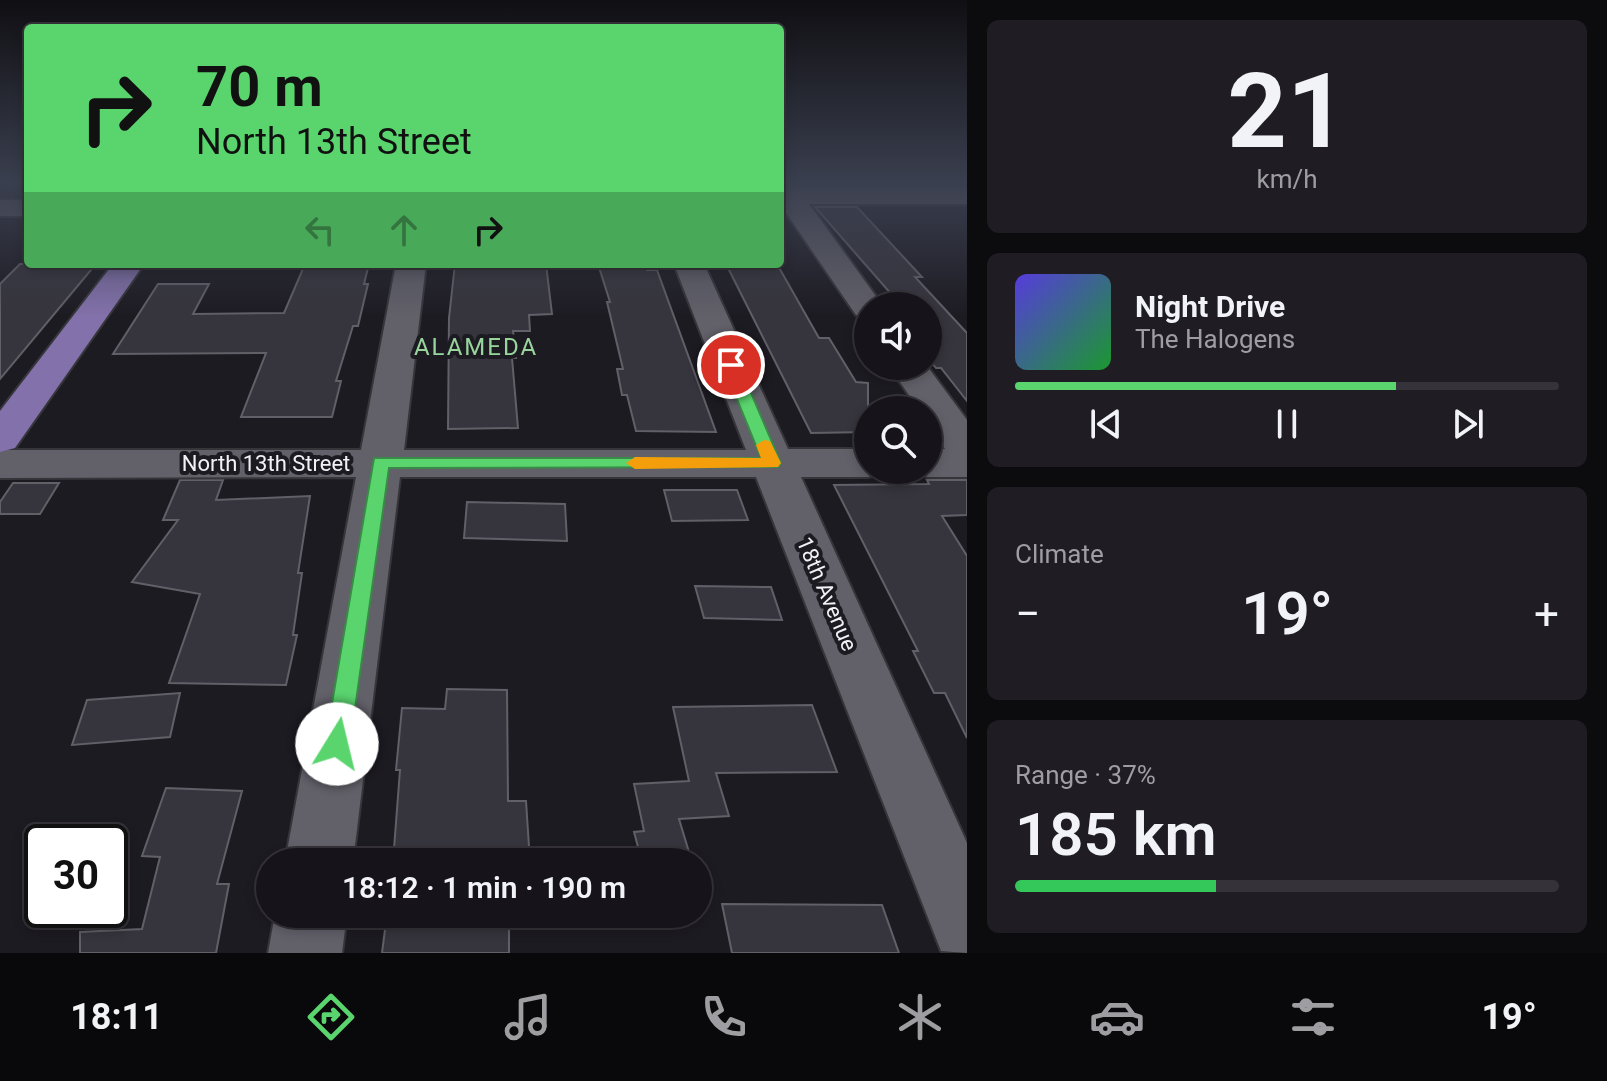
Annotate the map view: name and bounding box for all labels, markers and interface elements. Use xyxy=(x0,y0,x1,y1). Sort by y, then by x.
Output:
text: 21 xyxy=(1227,51,1347,172)
text: 70 m xyxy=(196,54,323,120)
icon: right xyxy=(64,56,168,160)
text: North 13th Street xyxy=(196,121,472,163)
text: km/h xyxy=(1256,164,1318,194)
icon: left xyxy=(298,208,342,252)
icon: ahead xyxy=(382,208,426,252)
icon: right xyxy=(466,208,510,252)
text: Night Drive xyxy=(1135,289,1285,324)
map controls xyxy=(854,292,942,484)
button: sound xyxy=(854,292,942,380)
text: The Halogens xyxy=(1135,324,1295,354)
pin xyxy=(697,331,765,399)
district label: ALAMEDA xyxy=(414,333,538,361)
icon: arrive xyxy=(709,343,753,387)
button: search xyxy=(854,396,942,484)
icon: previous xyxy=(1084,402,1128,446)
icon: pause xyxy=(1265,402,1309,446)
icon: next xyxy=(1446,402,1490,446)
street label: North 13th Street xyxy=(182,451,350,476)
street label: 18th Avenue xyxy=(792,533,862,655)
text: Climate xyxy=(1015,539,1104,569)
text: 19° xyxy=(1241,578,1333,649)
text: − xyxy=(1015,588,1040,640)
text: + xyxy=(1534,588,1559,640)
position arrow xyxy=(295,702,379,786)
text: Range · 37% xyxy=(1015,760,1156,790)
text: 185 km xyxy=(1015,799,1217,870)
speed limit sign: 30 xyxy=(24,824,128,928)
text: 18:12 · 1 min · 190 m xyxy=(342,870,626,905)
icon: directions xyxy=(303,989,359,1045)
icon: music xyxy=(500,989,556,1045)
icon: phone xyxy=(696,989,752,1045)
icon: climate xyxy=(892,989,948,1045)
icon: car xyxy=(1089,989,1145,1045)
icon: filters xyxy=(1285,989,1341,1045)
text: 18:11 xyxy=(70,996,163,1038)
text: 19° xyxy=(1481,996,1537,1038)

